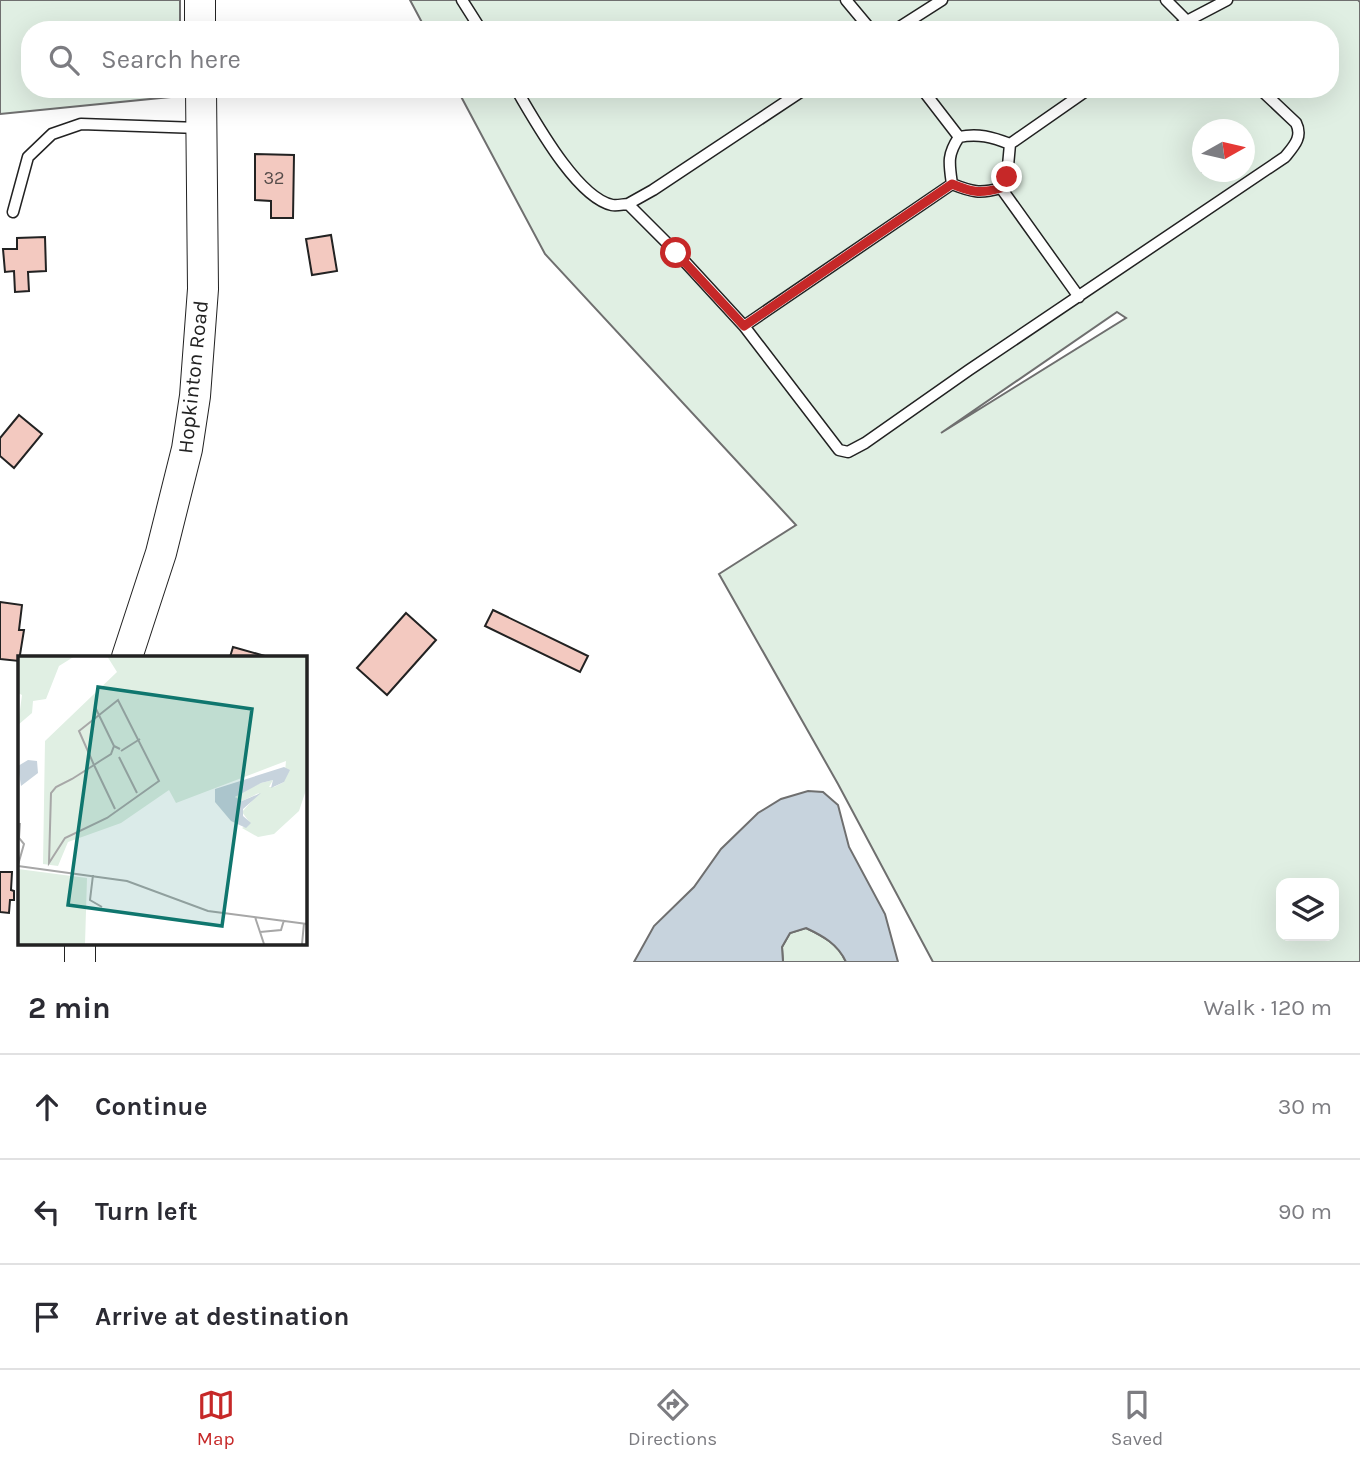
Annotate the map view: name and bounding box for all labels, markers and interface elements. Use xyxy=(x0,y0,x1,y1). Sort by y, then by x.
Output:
search box xyxy=(21,21,1339,98)
icon: search xyxy=(45,41,83,79)
text: Search here xyxy=(101,44,241,75)
north arrow xyxy=(1192,119,1255,182)
route end xyxy=(991,161,1022,192)
house number: 32 xyxy=(263,167,285,189)
route start xyxy=(660,237,691,268)
street label: Hopkinton Road xyxy=(173,299,213,455)
inset map xyxy=(18,656,306,944)
map controls xyxy=(1276,878,1339,941)
button: layers xyxy=(1276,878,1339,941)
text: 2 min xyxy=(28,990,111,1026)
text: Walk · 120 m xyxy=(1204,994,1332,1021)
icon: ahead xyxy=(28,1088,66,1126)
text: Continue xyxy=(95,1091,207,1122)
text: 30 m xyxy=(1278,1093,1332,1120)
icon: left xyxy=(28,1193,66,1231)
text: Turn left xyxy=(95,1196,197,1227)
text: 90 m xyxy=(1278,1198,1332,1225)
icon: arrive xyxy=(28,1298,66,1336)
text: Arrive at destination xyxy=(95,1301,349,1332)
tab: Map xyxy=(197,1386,235,1450)
tab: Directions xyxy=(628,1386,717,1450)
tab: Saved xyxy=(1111,1386,1163,1450)

